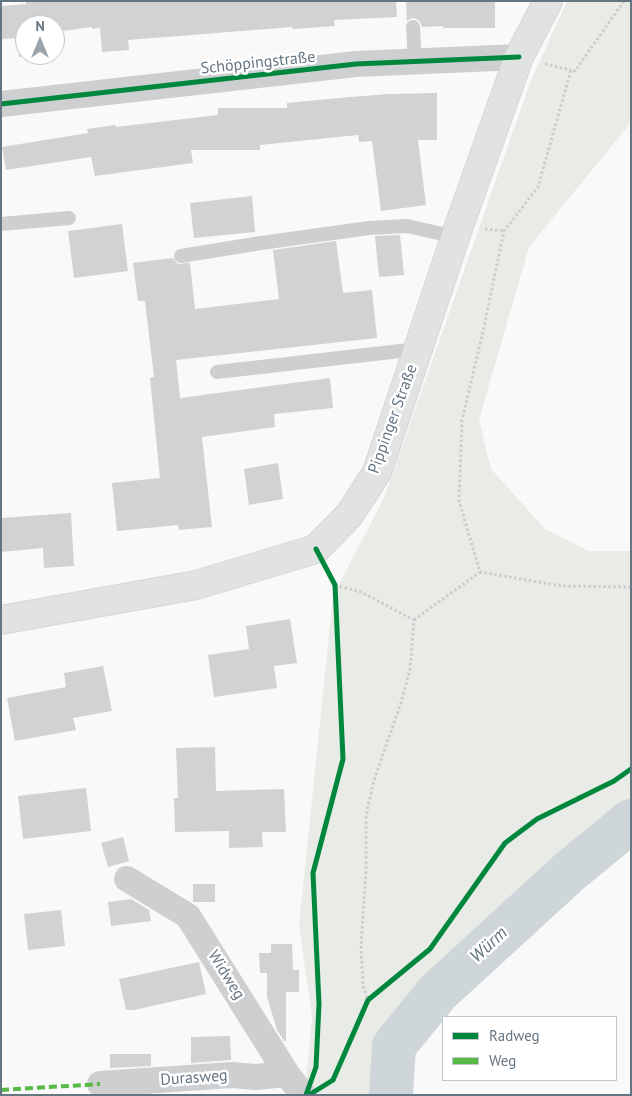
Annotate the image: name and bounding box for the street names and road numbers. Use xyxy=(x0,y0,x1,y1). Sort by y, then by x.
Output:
street label: Schöppingstraße xyxy=(200,47,316,79)
street label: Pippinger Straße xyxy=(364,362,422,476)
street label: Widweg xyxy=(203,947,249,1003)
street label: Durasweg xyxy=(160,1066,228,1090)

